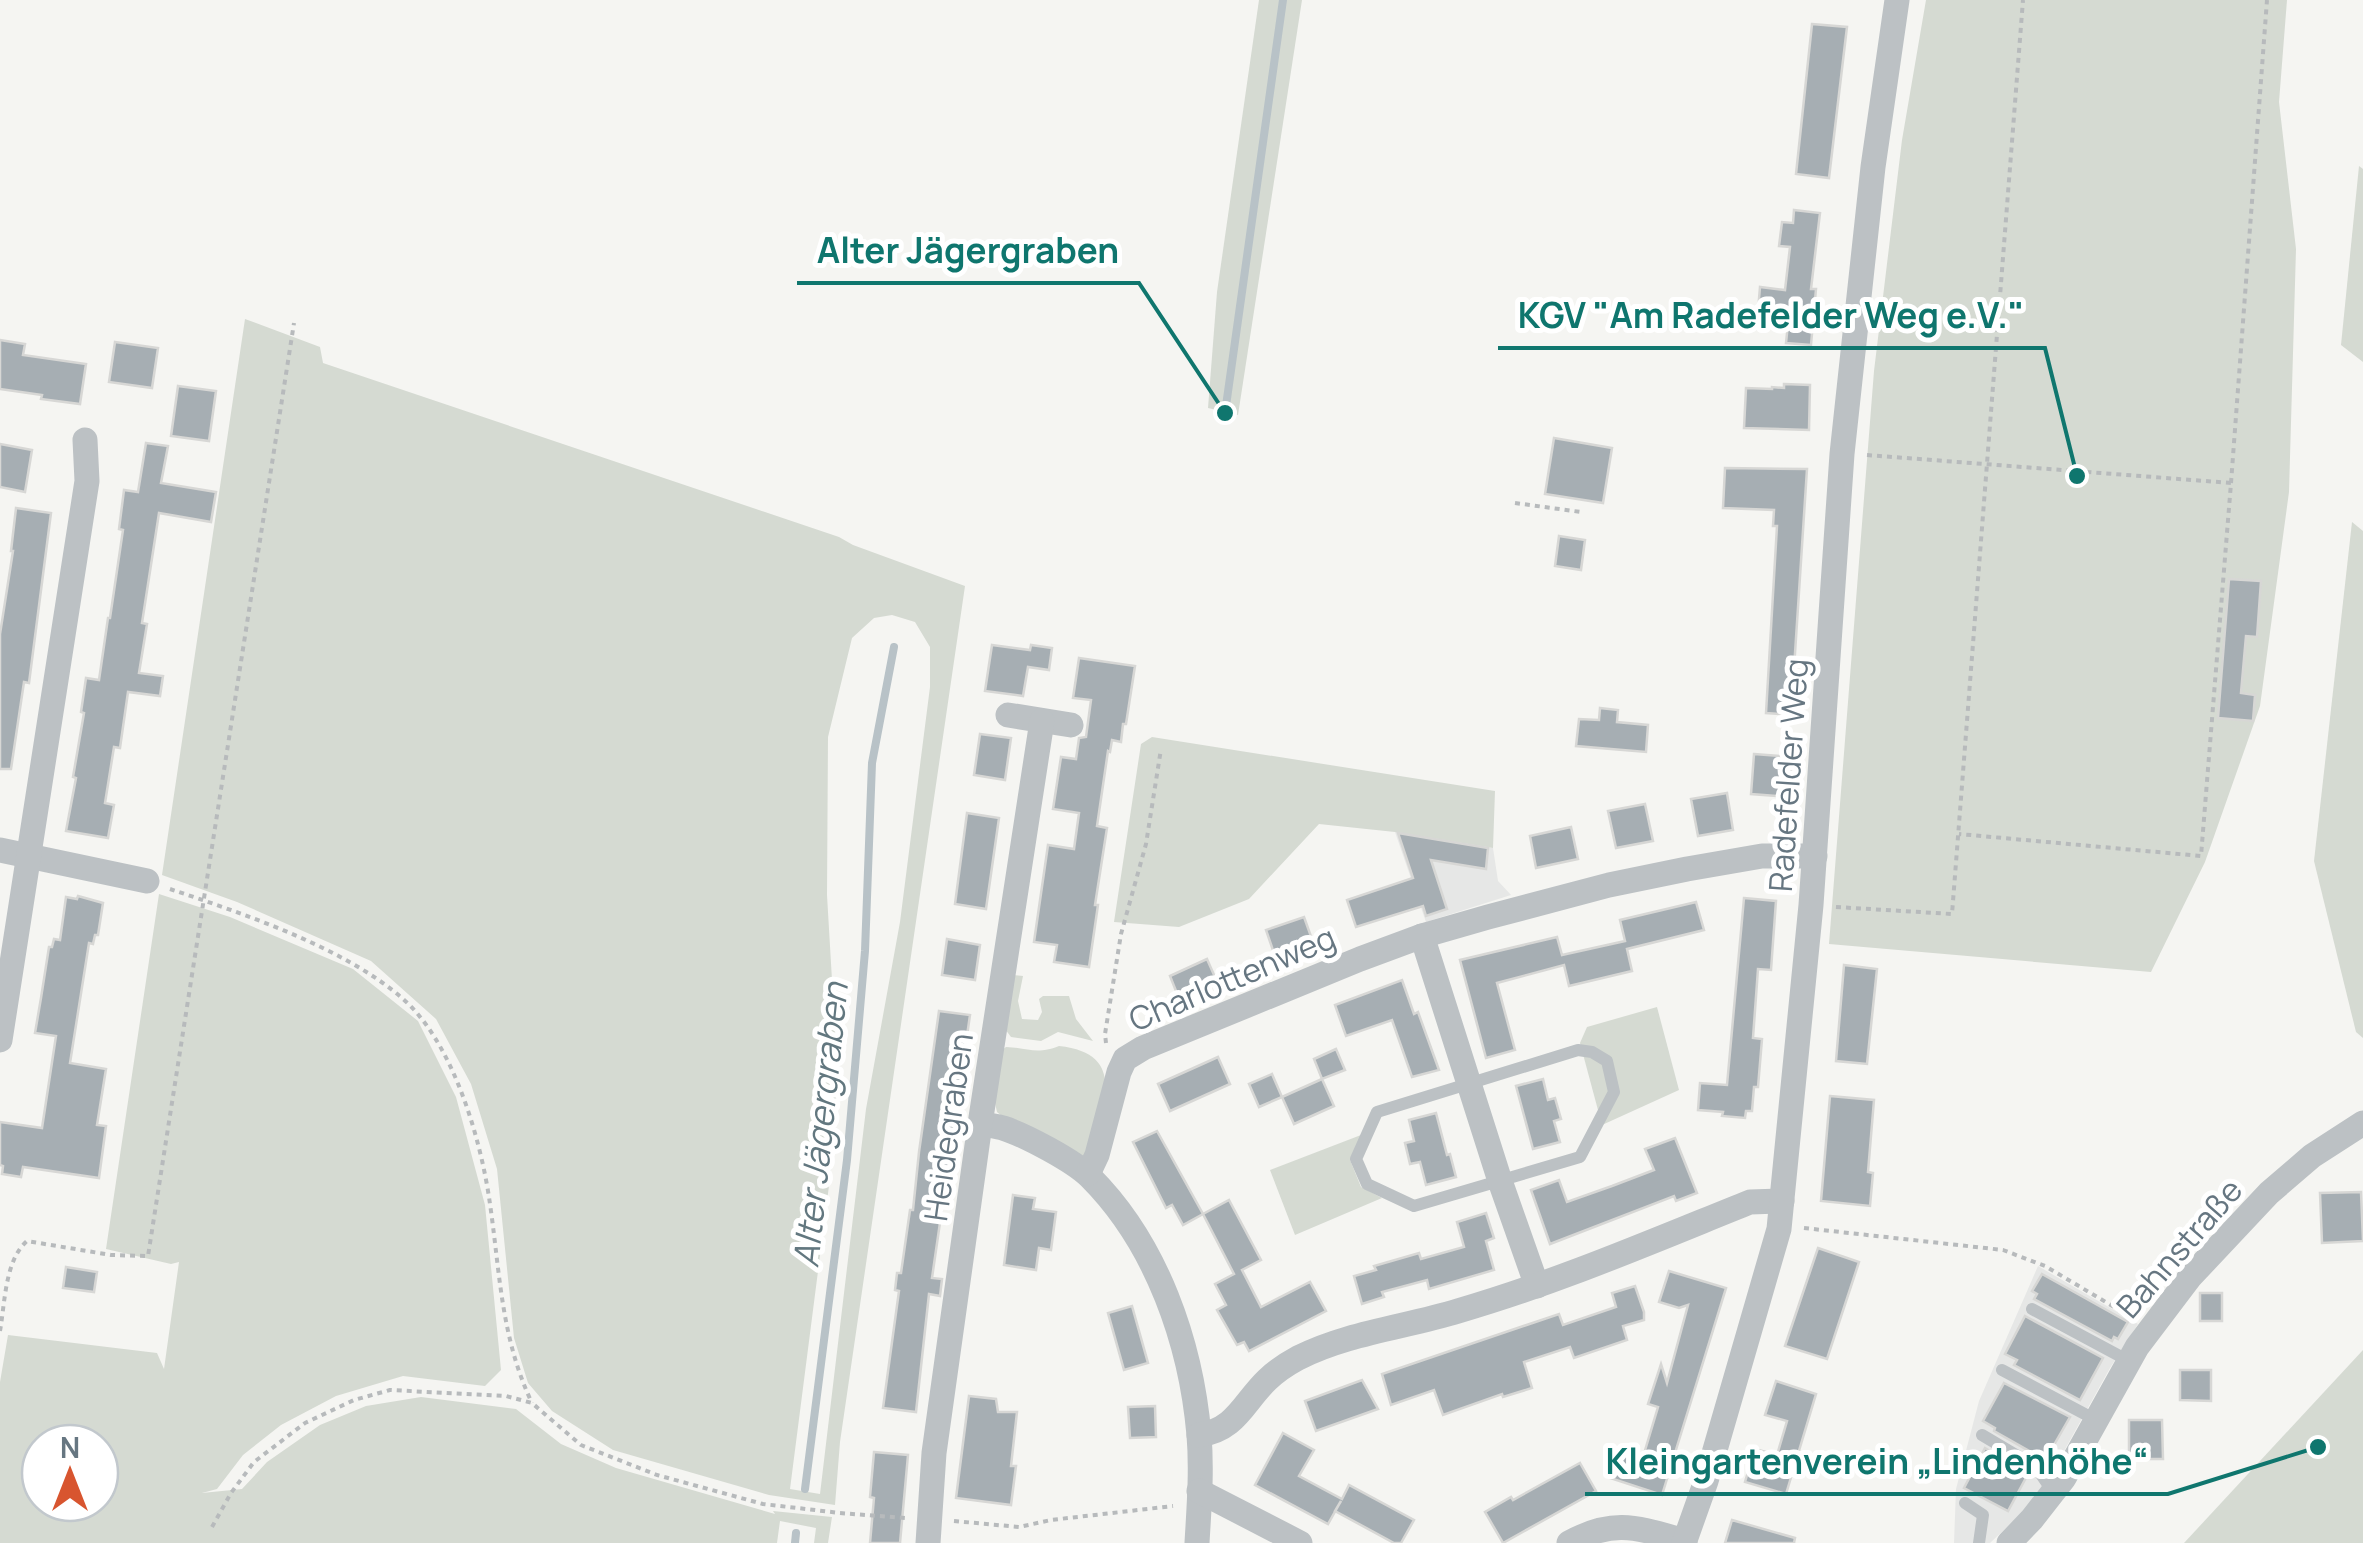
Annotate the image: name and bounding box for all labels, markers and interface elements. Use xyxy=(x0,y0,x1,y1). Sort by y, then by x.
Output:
callout: Alter Jägergraben xyxy=(797,218,1139,283)
text: Alter Jägergraben xyxy=(817,226,1119,274)
callout: KGV "Am Radefelder Weg e.V." xyxy=(1498,283,2045,348)
text: KGV "Am Radefelder Weg e.V." xyxy=(1518,291,2024,339)
street label: Radefelder Weg xyxy=(1758,657,1818,893)
street label: Charlottenweg xyxy=(1122,915,1342,1041)
water label: Alter Jägergraben xyxy=(781,979,859,1270)
street label: Heidegraben xyxy=(913,1030,983,1224)
street label: Bahnstraße xyxy=(2106,1169,2252,1327)
north arrow xyxy=(20,1423,120,1523)
text: N xyxy=(60,1428,80,1466)
callout: Kleingartenverein „Lindenhöhe“ xyxy=(1585,1429,2168,1494)
text: Kleingartenverein „Lindenhöhe“ xyxy=(1606,1437,2148,1485)

